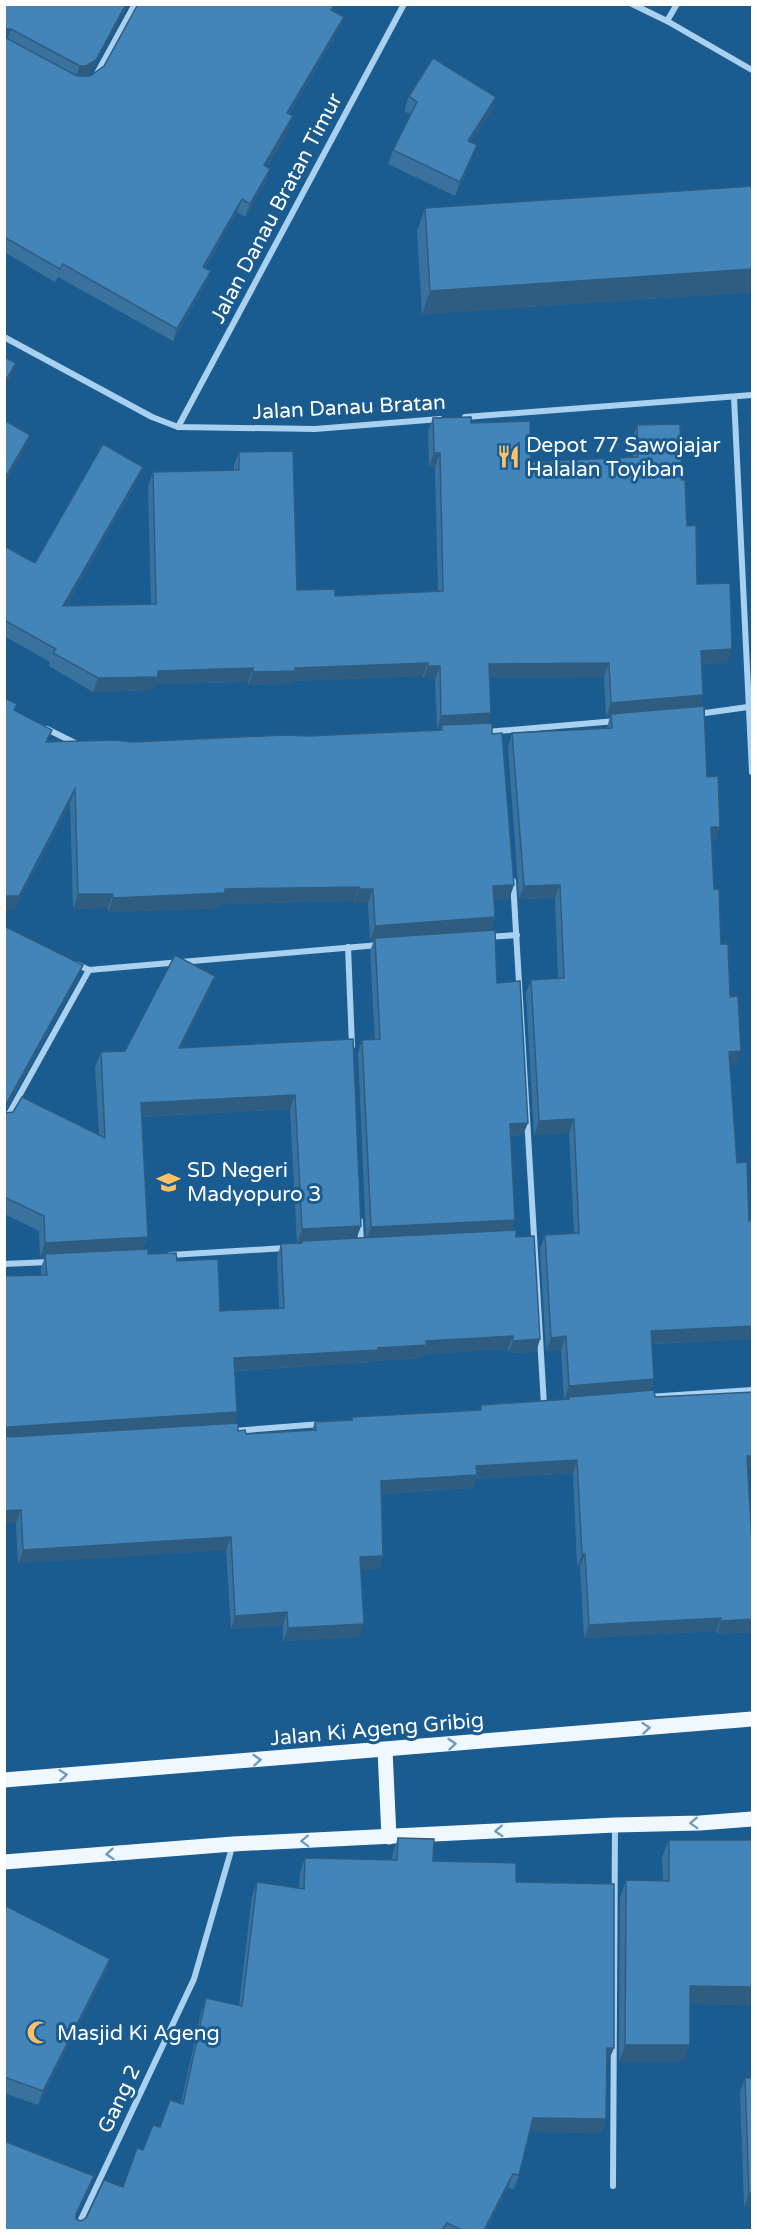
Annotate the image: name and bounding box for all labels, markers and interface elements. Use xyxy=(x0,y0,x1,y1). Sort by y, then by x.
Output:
street label: Jalan Danau Bratan Timur xyxy=(205,89,348,328)
street label: Jalan Danau Bratan xyxy=(252,390,446,425)
place label: Depot 77 Sawojajar Halalan Toyiban xyxy=(526,433,721,482)
restaurant icon: Depot 77 Sawojajar Halalan Toyiban xyxy=(495,444,521,470)
place label: SD Negeri Madyopuro 3 xyxy=(187,1158,321,1207)
school or university icon: SD Negeri Madyopuro 3 xyxy=(156,1169,182,1195)
street label: Jalan Ki Ageng Gribig xyxy=(269,1708,485,1751)
one-way arrow xyxy=(641,1722,650,1735)
one-way arrow xyxy=(447,1738,456,1751)
one-way arrow xyxy=(253,1754,262,1767)
one-way arrow xyxy=(58,1769,67,1782)
one-way arrow xyxy=(690,1816,699,1829)
one-way arrow xyxy=(495,1824,504,1837)
one-way arrow xyxy=(300,1834,309,1847)
one-way arrow xyxy=(106,1847,115,1860)
mosque icon: Masjid Ki Ageng xyxy=(26,2020,52,2046)
place label: Masjid Ki Ageng xyxy=(57,2021,220,2046)
street label: Gang 2 xyxy=(93,2061,146,2137)

